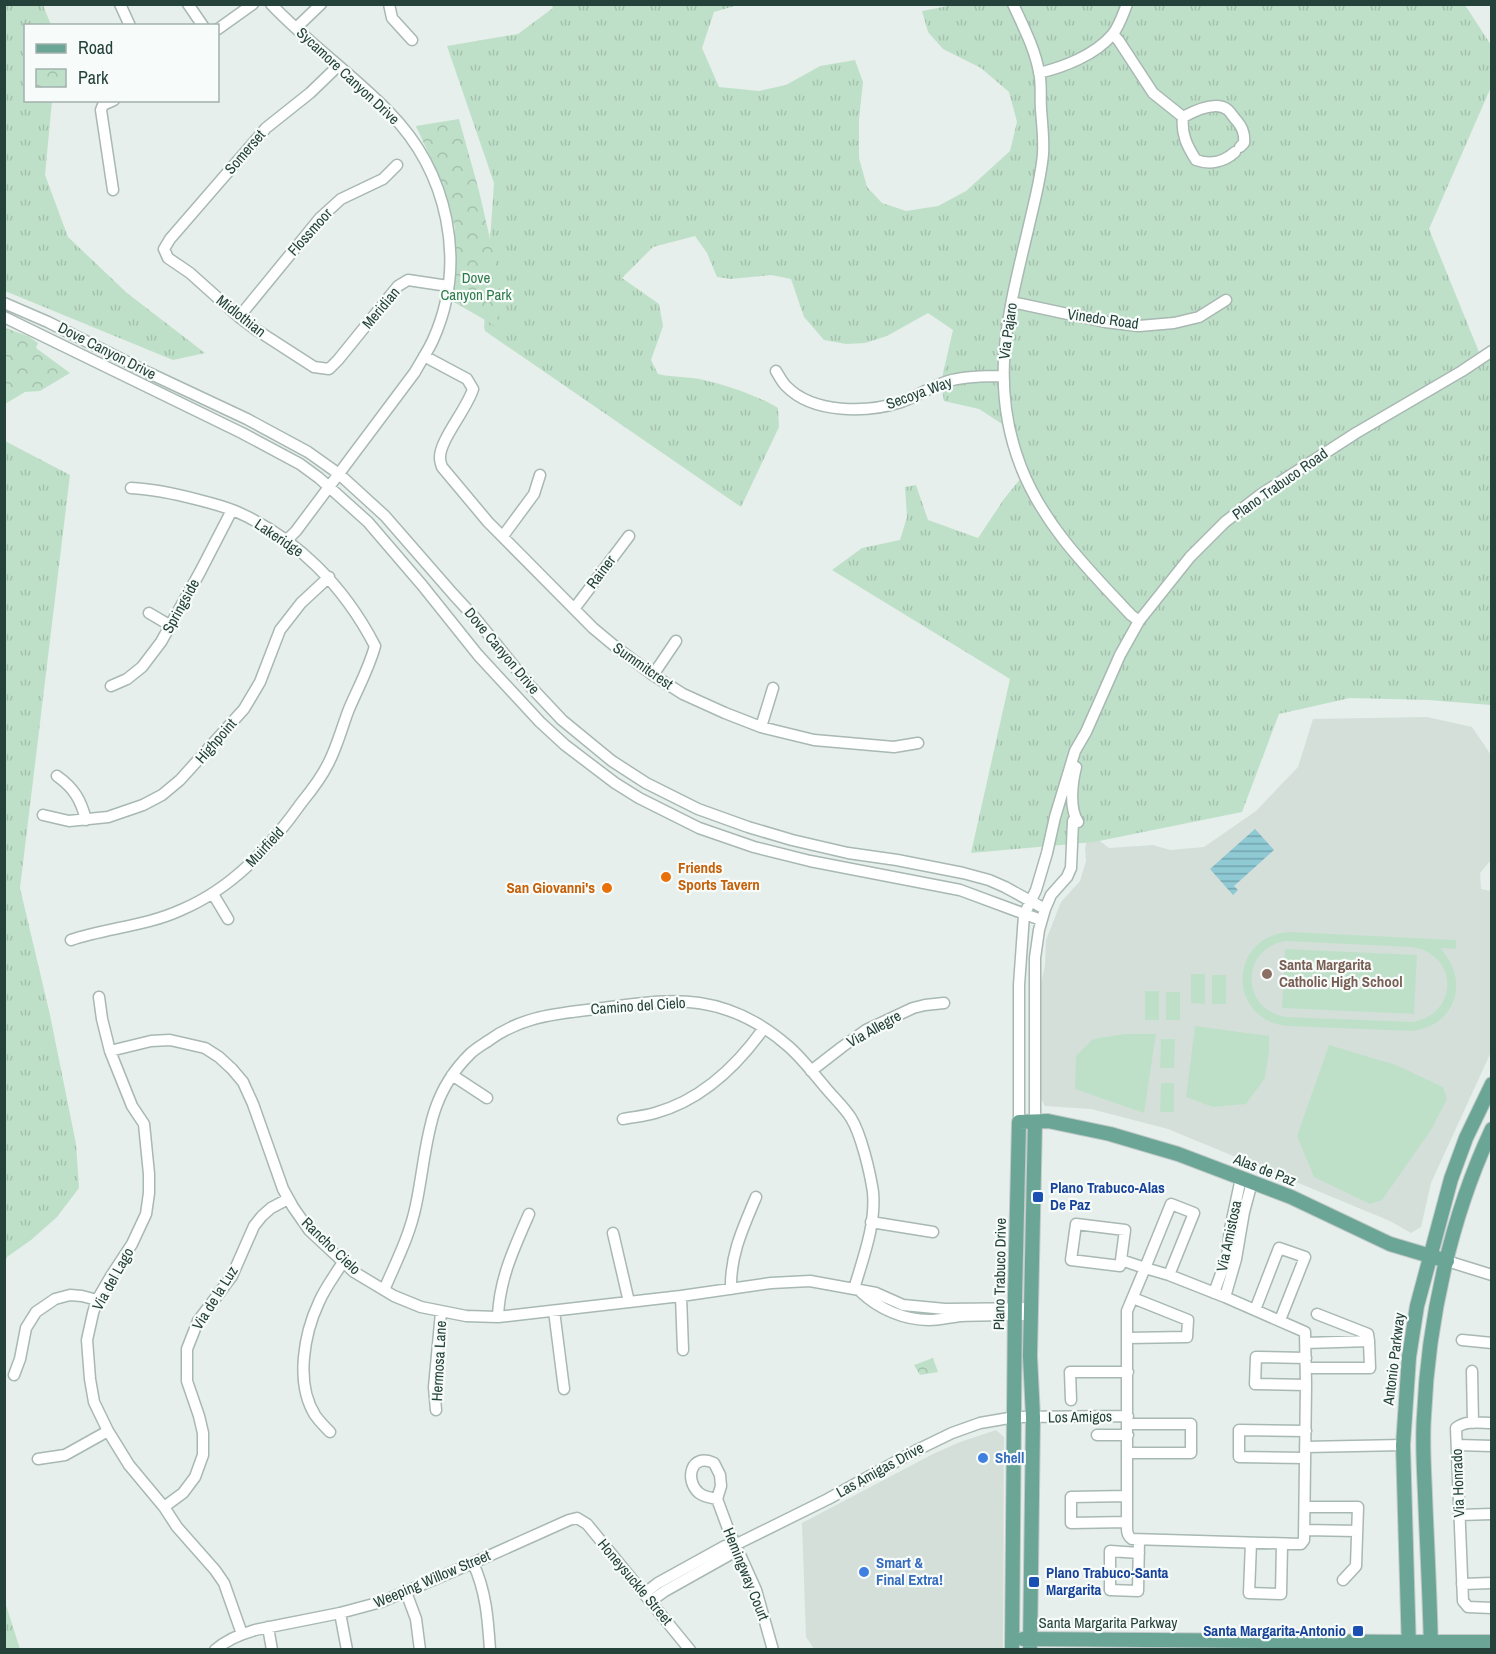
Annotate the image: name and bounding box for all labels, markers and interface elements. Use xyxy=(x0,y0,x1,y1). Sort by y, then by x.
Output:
street label: Sycamore Canyon Drive xyxy=(292,22,405,129)
legend xyxy=(24,24,219,102)
text: Road xyxy=(78,35,113,60)
text: Park xyxy=(78,65,109,90)
street label: Somerset xyxy=(219,124,270,178)
street label: Flossmoor xyxy=(283,203,337,260)
park label: Dove Canyon Park xyxy=(440,267,512,305)
street label: Meridian xyxy=(357,282,404,333)
street label: Midlothian xyxy=(212,290,270,342)
street label: Via Pajaro xyxy=(993,301,1022,361)
street label: Vinedo Road xyxy=(1066,303,1140,334)
street label: Dove Canyon Drive xyxy=(55,317,160,384)
street label: Secoya Way xyxy=(883,371,955,414)
street label: Plano Trabuco Road xyxy=(1228,443,1332,524)
street label: Lakeridge xyxy=(251,514,308,562)
street label: Rainer xyxy=(581,551,620,593)
street label: Springside xyxy=(157,575,204,637)
street label: Dove Canyon Drive xyxy=(460,603,545,699)
street label: Summitcrest xyxy=(609,637,678,694)
street label: Highpoint xyxy=(190,713,241,768)
street label: Muirfield xyxy=(241,822,289,871)
place label: Friends Sports Tavern xyxy=(678,857,760,895)
marker: Friends Sports Tavern xyxy=(659,870,673,884)
place label: San Giovanni's xyxy=(507,877,595,898)
marker: San Giovanni's xyxy=(600,881,614,895)
place label: Santa Margarita Catholic High School xyxy=(1279,954,1403,992)
marker: Santa Margarita Catholic High School xyxy=(1260,967,1274,981)
street label: Camino del Cielo xyxy=(590,992,686,1019)
street label: Via Allegre xyxy=(843,1005,905,1052)
street label: Alas de Paz xyxy=(1230,1148,1300,1191)
place label: Plano Trabuco-Alas De Paz xyxy=(1050,1177,1165,1215)
marker: Plano Trabuco-Alas De Paz xyxy=(1031,1190,1045,1204)
street label: Via Amistosa xyxy=(1211,1198,1246,1273)
street label: Rancho Cielo xyxy=(297,1212,366,1279)
street label: Plano Trabuco Drive xyxy=(988,1218,1011,1330)
street label: Via del Lago xyxy=(87,1243,139,1314)
street label: Via de la Luz xyxy=(187,1262,242,1334)
street label: Antonio Parkway xyxy=(1377,1311,1410,1407)
street label: Hermosa Lane xyxy=(426,1320,451,1402)
street label: Los Amigos xyxy=(1048,1405,1112,1428)
street label: Las Amigas Drive xyxy=(832,1437,927,1502)
place label: Shell xyxy=(995,1447,1024,1468)
street label: Via Honrado xyxy=(1446,1448,1469,1518)
marker: Shell xyxy=(976,1451,990,1465)
street label: Hemingway Court xyxy=(718,1524,775,1624)
street label: Honeysuckle Street xyxy=(593,1534,678,1630)
street label: Weeping Willow Street xyxy=(370,1544,494,1613)
place label: Smart & Final Extra! xyxy=(876,1552,943,1590)
place label: Plano Trabuco-Santa Margarita xyxy=(1046,1562,1169,1600)
marker: Smart & Final Extra! xyxy=(857,1565,871,1579)
marker: Plano Trabuco-Santa Margarita xyxy=(1027,1575,1041,1589)
street label: Santa Margarita Parkway xyxy=(1039,1612,1178,1633)
place label: Santa Margarita-Antonio xyxy=(1203,1620,1346,1641)
marker: Santa Margarita-Antonio xyxy=(1351,1624,1365,1638)

